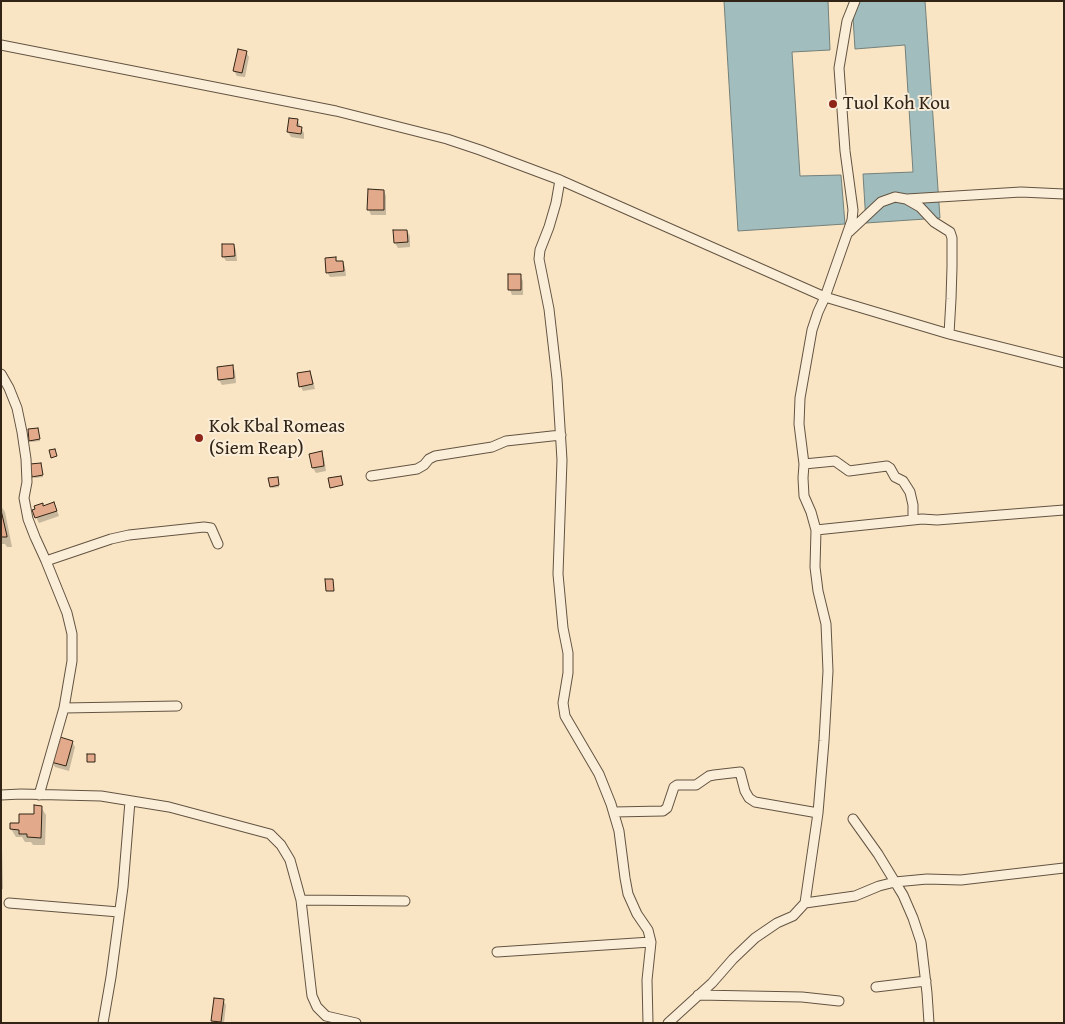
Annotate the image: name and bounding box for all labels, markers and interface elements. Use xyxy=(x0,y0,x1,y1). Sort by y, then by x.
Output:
place label: Tuol Koh Kou xyxy=(843,93,950,115)
marker: Tuol Koh Kou xyxy=(827,98,839,110)
place label: Kok Kbal Romeas (Siem Reap) xyxy=(209,416,345,460)
marker: Kok Kbal Romeas (Siem Reap) xyxy=(193,432,205,444)

